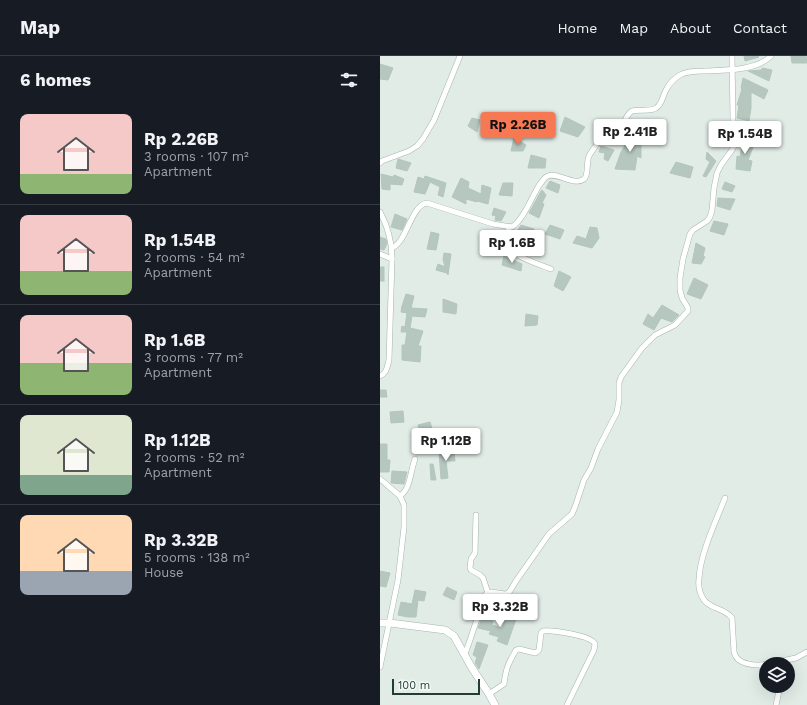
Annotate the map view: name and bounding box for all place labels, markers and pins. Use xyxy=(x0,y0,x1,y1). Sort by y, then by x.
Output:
pin: Rp 2.26B xyxy=(477,112,559,146)
pin: Rp 2.41B xyxy=(589,119,671,153)
pin: Rp 1.54B xyxy=(704,121,786,155)
pin: Rp 1.6B xyxy=(475,230,549,264)
pin: Rp 1.12B xyxy=(405,428,487,462)
pin: Rp 3.32B xyxy=(459,594,541,628)

